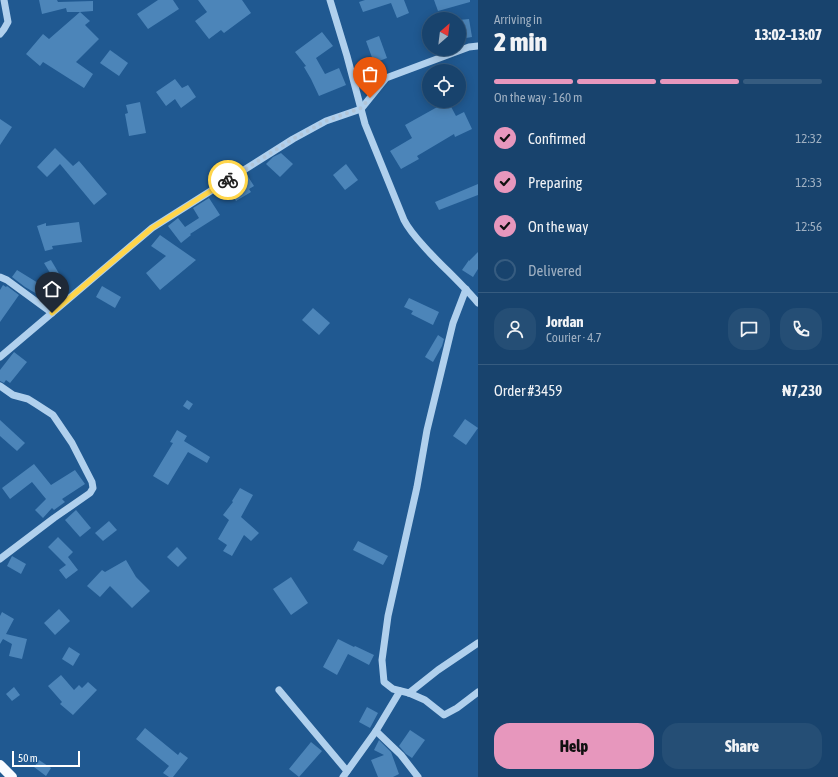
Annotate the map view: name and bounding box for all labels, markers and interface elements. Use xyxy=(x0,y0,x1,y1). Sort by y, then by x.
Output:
north arrow xyxy=(422,12,466,56)
map controls xyxy=(422,12,466,108)
text: Arriving in xyxy=(494,12,542,27)
text: 13:02–13:07 xyxy=(754,26,822,43)
text: 2 min xyxy=(494,27,547,57)
pin xyxy=(353,57,387,98)
icon: bag xyxy=(359,63,381,85)
button: locate xyxy=(422,64,466,108)
text: On the way · 160 m xyxy=(494,90,582,105)
icon: check xyxy=(494,127,516,149)
text: Confirmed xyxy=(528,130,586,147)
text: 12:32 xyxy=(795,131,822,146)
courier xyxy=(208,160,248,200)
icon: bike xyxy=(217,169,239,191)
icon: check xyxy=(494,171,516,193)
text: Preparing xyxy=(528,174,582,191)
text: 12:33 xyxy=(795,175,822,190)
icon: check xyxy=(494,215,516,237)
text: On the way xyxy=(528,218,589,235)
text: 12:56 xyxy=(795,219,822,234)
text: Delivered xyxy=(528,262,582,279)
pin xyxy=(35,272,69,313)
icon: home xyxy=(41,278,63,300)
button: person xyxy=(494,308,536,350)
button: chat xyxy=(728,308,770,350)
button: phone xyxy=(780,308,822,350)
text: Jordan xyxy=(546,313,584,330)
text: Courier · 4.7 xyxy=(546,330,602,345)
text: Order #3459 xyxy=(494,382,562,399)
text: ₦7,230 xyxy=(782,382,822,399)
button: Help xyxy=(494,723,654,769)
button: Share xyxy=(662,723,822,769)
scale bar xyxy=(12,749,80,768)
text: 50 m xyxy=(18,752,38,764)

